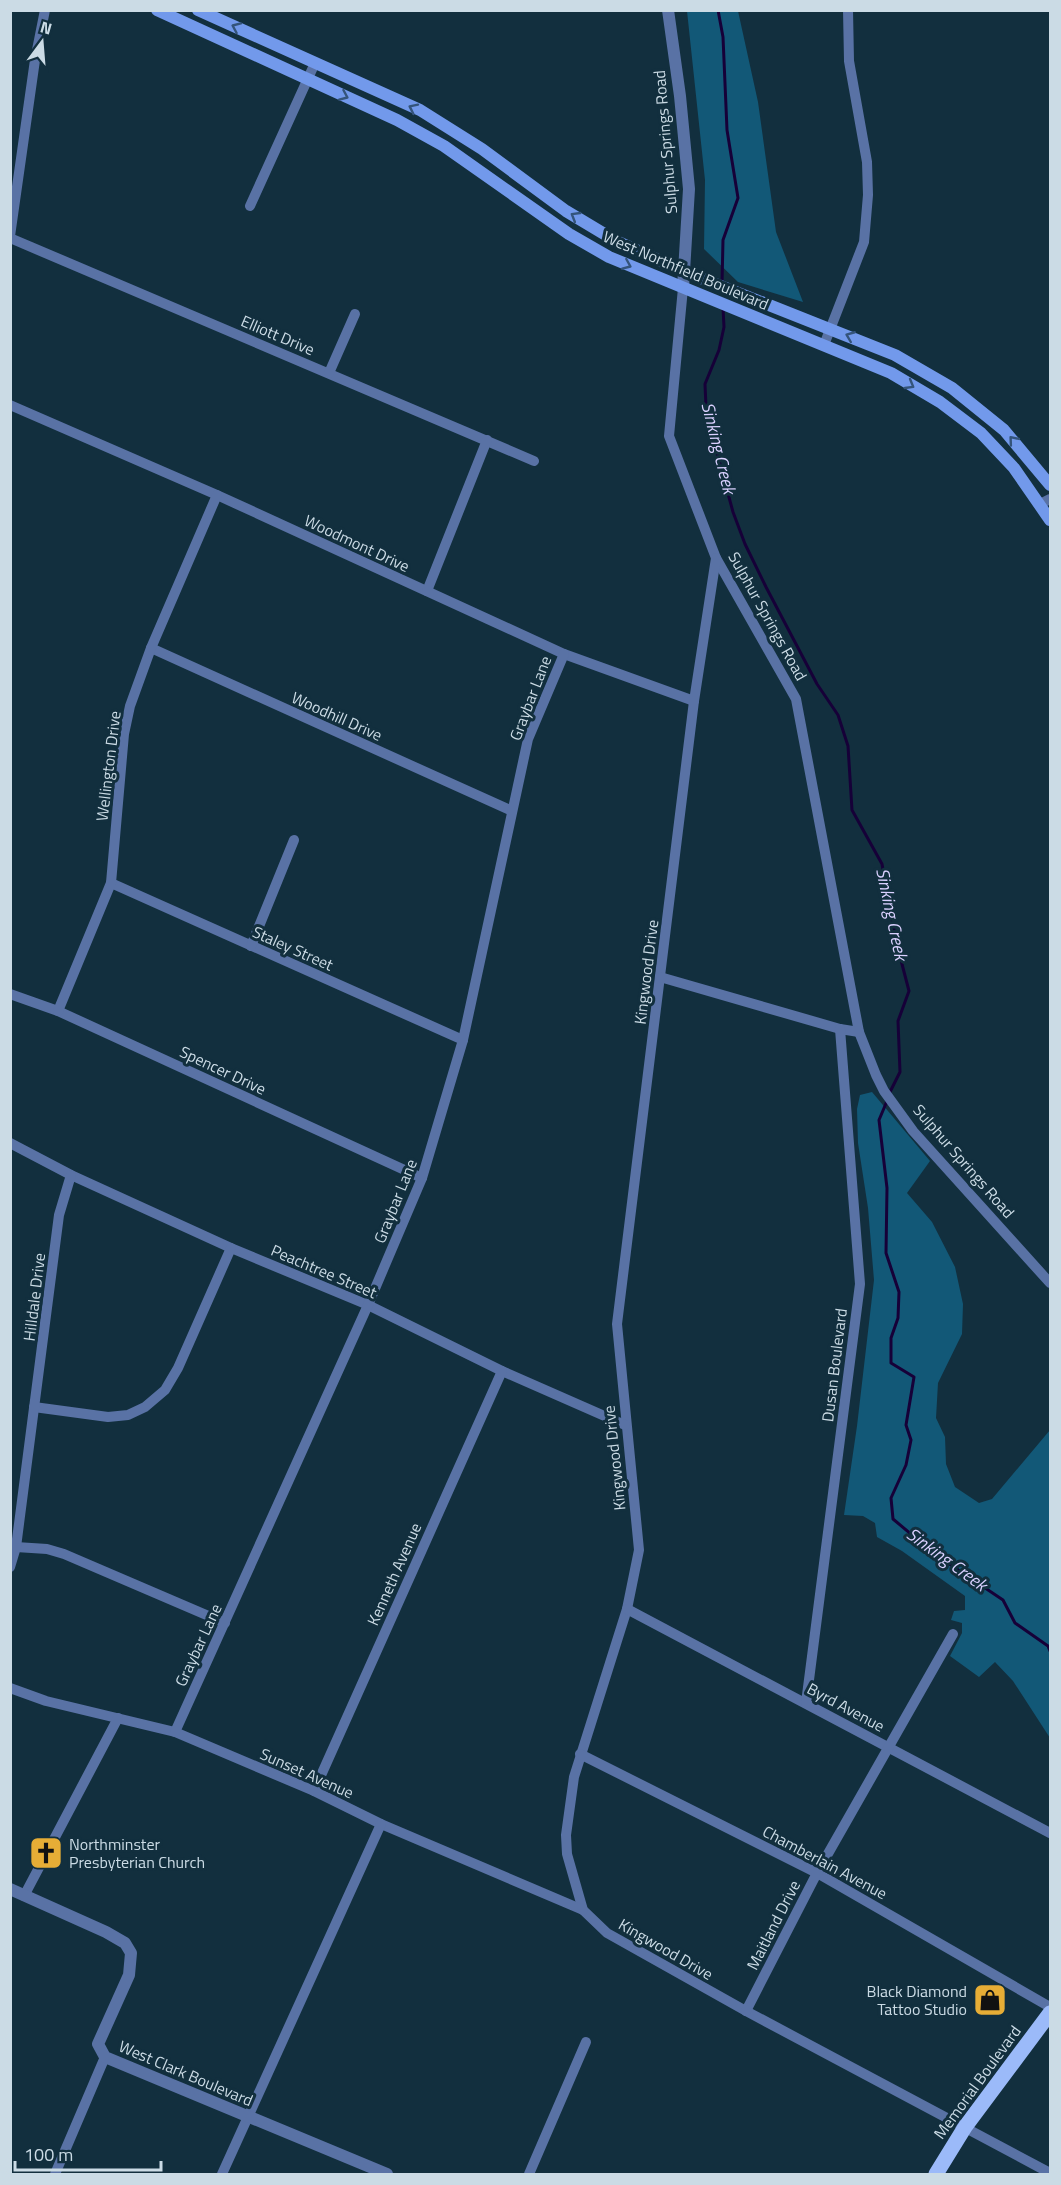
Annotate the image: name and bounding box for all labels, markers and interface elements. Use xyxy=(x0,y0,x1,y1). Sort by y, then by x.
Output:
north arrow xyxy=(12,12,72,72)
text: N xyxy=(37,15,55,41)
one-way arrow xyxy=(231,23,242,35)
street label: Sulphur Springs Road xyxy=(647,69,683,215)
one-way arrow xyxy=(338,89,349,101)
one-way arrow xyxy=(409,103,420,115)
one-way arrow xyxy=(571,212,581,224)
street label: West Northfield Boulevard xyxy=(599,224,773,316)
one-way arrow xyxy=(621,258,632,270)
street label: Elliott Drive xyxy=(237,309,319,361)
one-way arrow xyxy=(845,331,856,343)
one-way arrow xyxy=(904,377,914,389)
water label: Sinking Creek xyxy=(695,399,744,499)
one-way arrow xyxy=(1009,436,1020,447)
street label: Woodmont Drive xyxy=(300,508,414,578)
street label: Sulphur Springs Road xyxy=(723,547,813,685)
street label: Graybar Lane xyxy=(503,652,557,744)
street label: Woodhill Drive xyxy=(288,685,386,747)
street label: Wellington Drive xyxy=(89,710,127,822)
water label: Sinking Creek xyxy=(869,865,915,965)
street label: Kingwood Drive xyxy=(628,918,664,1026)
street label: Staley Street xyxy=(249,919,338,977)
street label: Spencer Drive xyxy=(176,1040,270,1100)
street label: Sulphur Springs Road xyxy=(908,1099,1020,1223)
street label: Graybar Lane xyxy=(367,1155,423,1247)
street label: Peachtree Street xyxy=(267,1238,381,1304)
street label: Hilldale Drive xyxy=(17,1252,51,1342)
street label: Dusan Boulevard xyxy=(815,1307,853,1423)
street label: Kingwood Drive xyxy=(597,1404,631,1512)
street label: Kenneth Avenue xyxy=(361,1519,427,1629)
water label: Sinking Creek xyxy=(901,1520,995,1599)
street label: Graybar Lane xyxy=(168,1600,228,1690)
street label: Byrd Avenue xyxy=(803,1676,889,1738)
street label: Sunset Avenue xyxy=(256,1742,358,1804)
street label: Chamberlain Avenue xyxy=(758,1819,892,1905)
place label: Northminster Presbyterian Church xyxy=(69,1832,205,1874)
church icon: Northminster Presbyterian Church xyxy=(28,1835,64,1871)
street label: Maitland Drive xyxy=(740,1876,806,1974)
street label: Kingwood Drive xyxy=(614,1912,718,1986)
place label: Black Diamond Tattoo Studio xyxy=(867,1979,967,2021)
shop icon: Black Diamond Tattoo Studio xyxy=(972,1982,1008,2018)
street label: Memorial Boulevard xyxy=(928,2020,1026,2144)
street label: West Clark Boulevard xyxy=(115,2034,257,2112)
scale bar xyxy=(15,2134,160,2172)
text: 100 m xyxy=(24,2141,73,2168)

